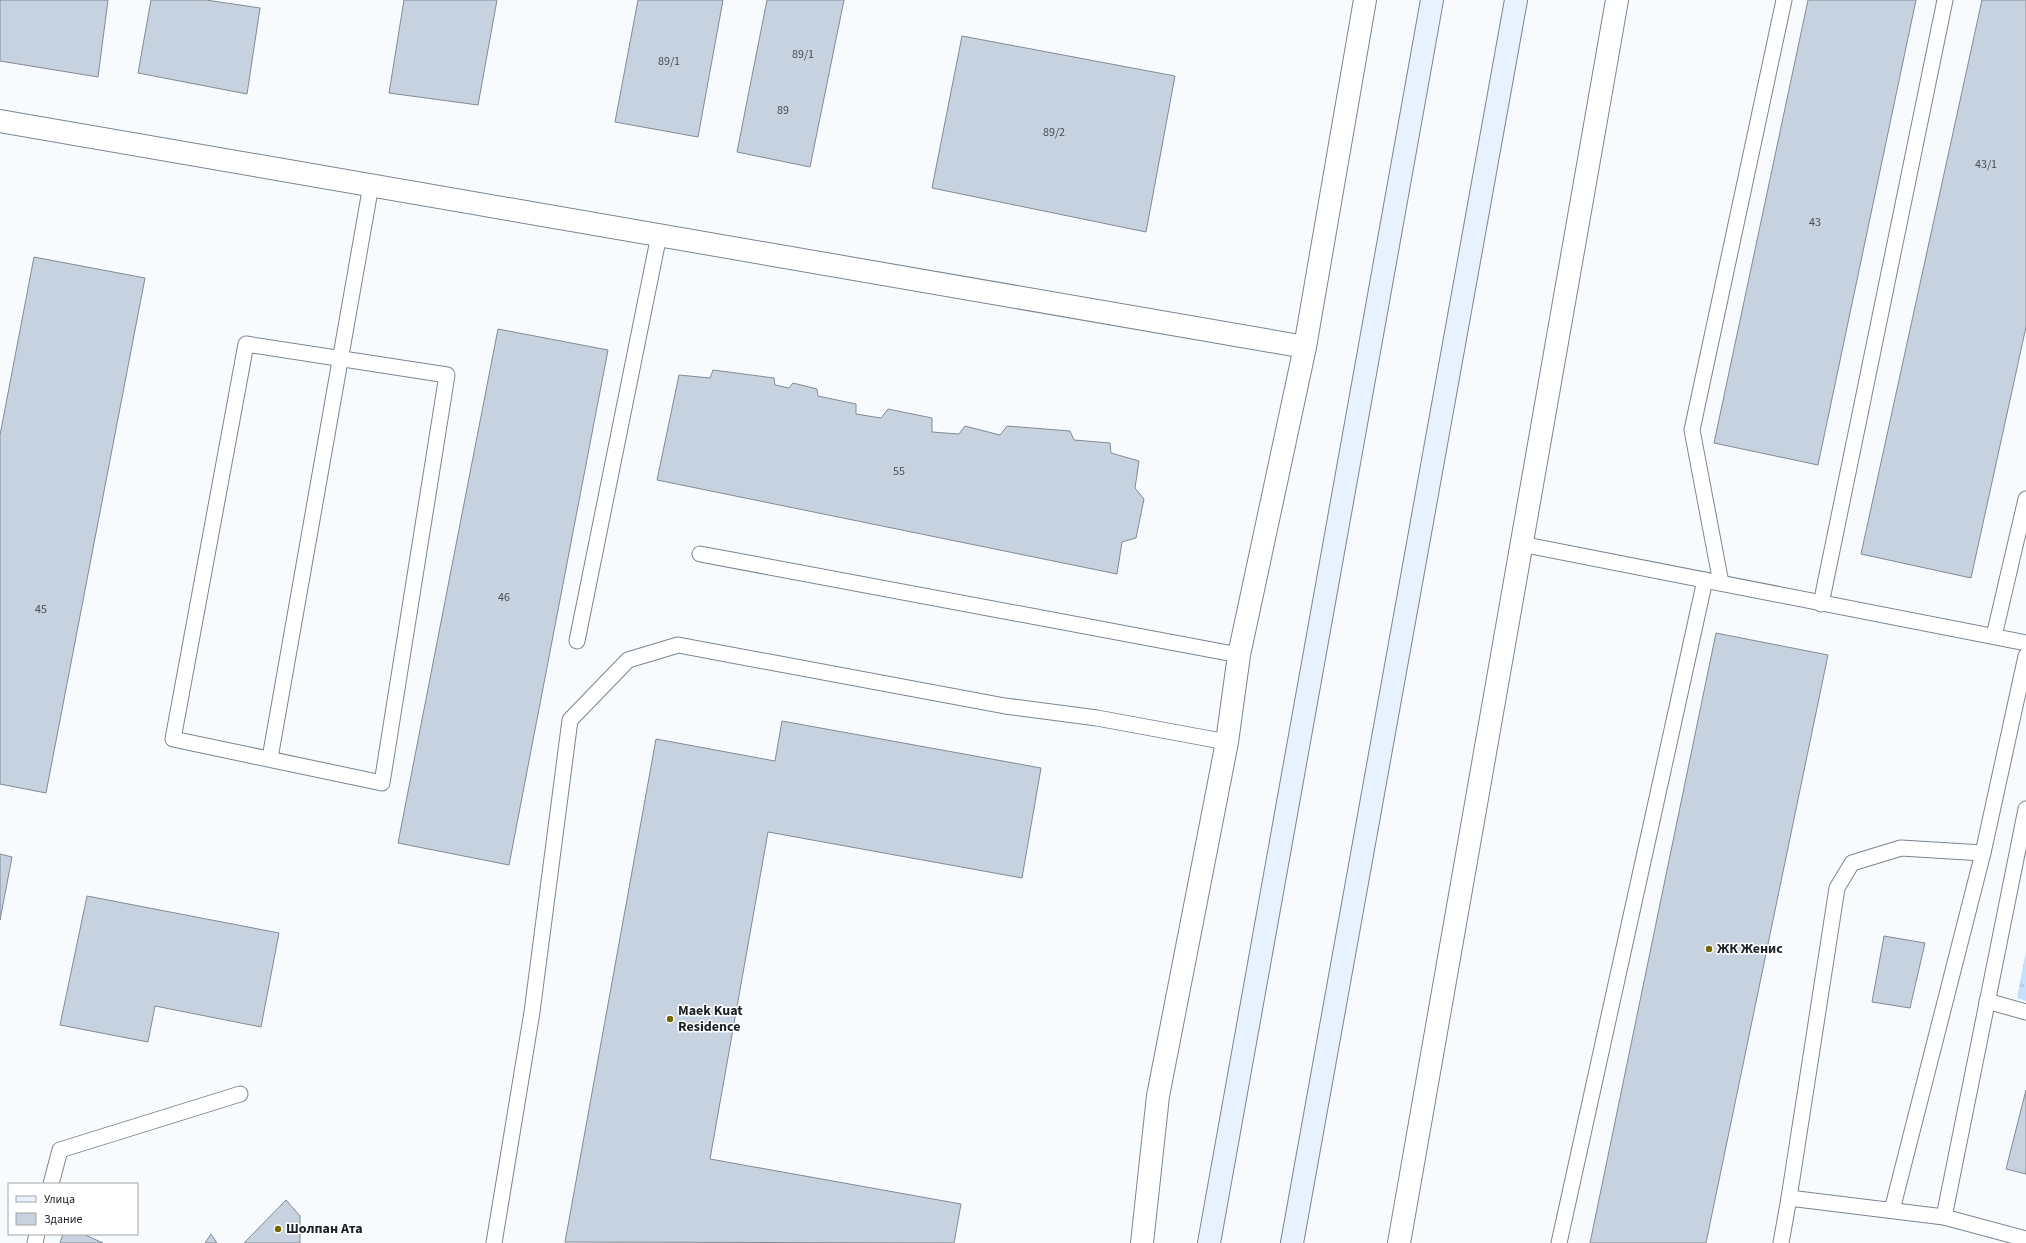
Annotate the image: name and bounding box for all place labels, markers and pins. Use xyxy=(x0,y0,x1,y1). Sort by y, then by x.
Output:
place label: ЖК Женис xyxy=(1717,939,1783,959)
marker: ЖК Женис xyxy=(1704,944,1714,954)
place label: Maek Kuat Residence xyxy=(678,1001,743,1037)
marker: Maek Kuat Residence xyxy=(665,1014,675,1024)
place label: Шолпан Ата xyxy=(286,1219,363,1239)
marker: Шолпан Ата xyxy=(273,1224,283,1234)

